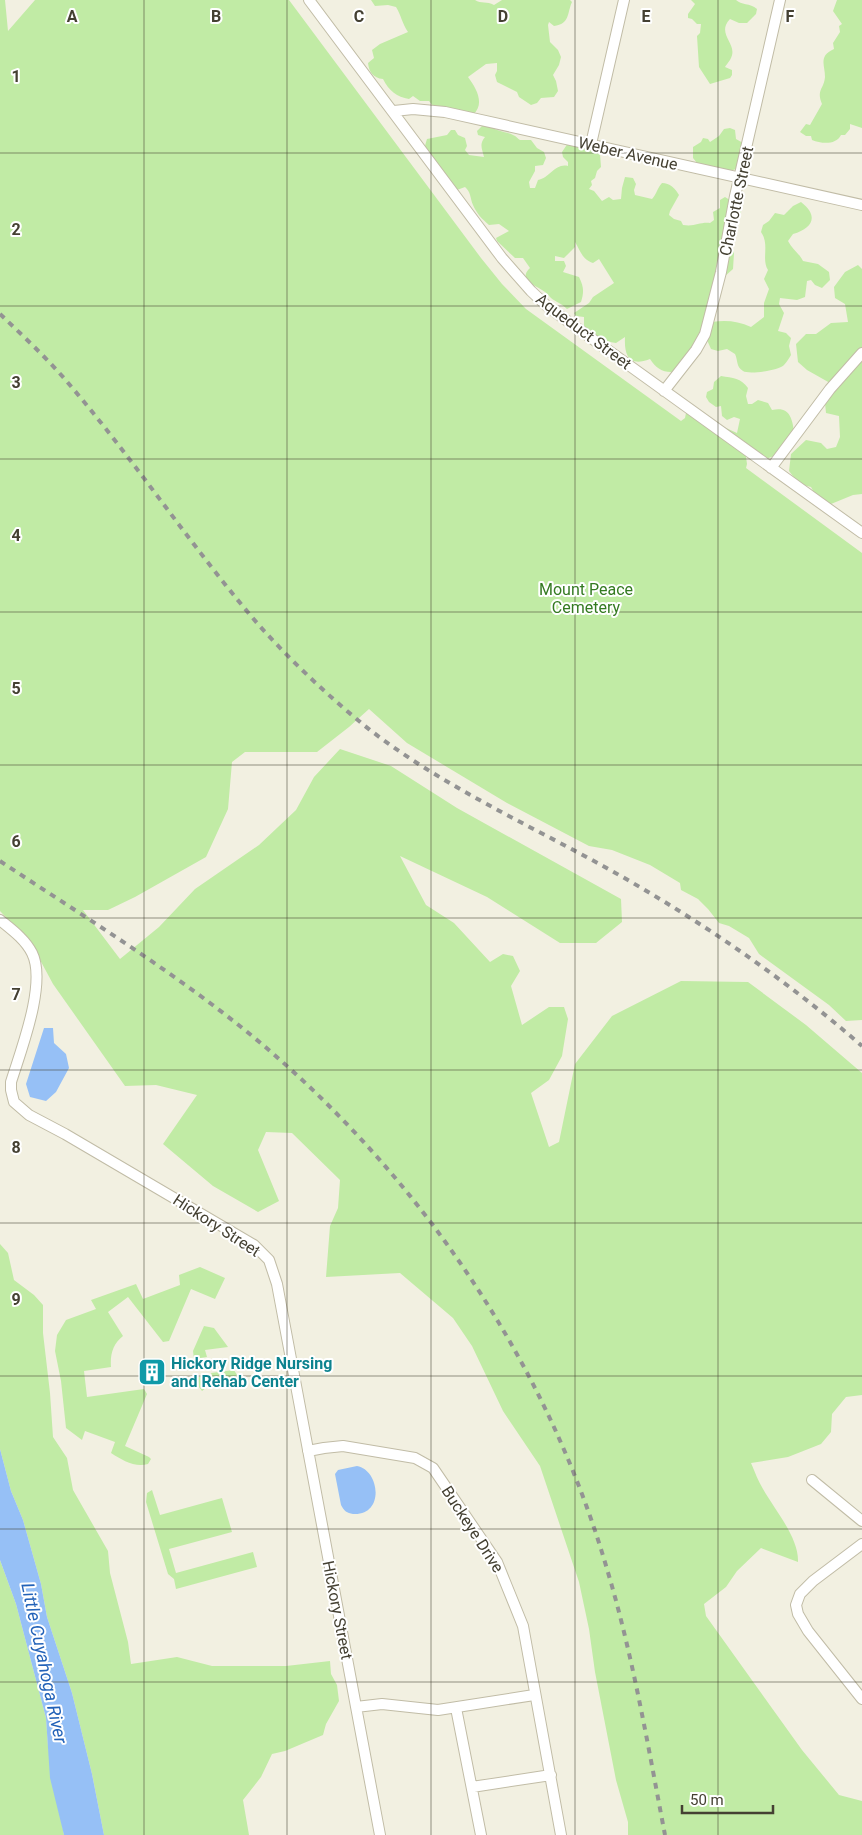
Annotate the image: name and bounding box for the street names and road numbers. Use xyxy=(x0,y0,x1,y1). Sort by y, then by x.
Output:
street label: Weber Avenue xyxy=(576,133,680,174)
street label: Charlotte Street xyxy=(716,145,757,258)
street label: Aqueduct Street xyxy=(532,289,635,373)
street label: Hickory Street xyxy=(170,1190,264,1261)
street label: Buckeye Drive xyxy=(438,1482,508,1576)
street label: Hickory Street xyxy=(319,1559,356,1661)

